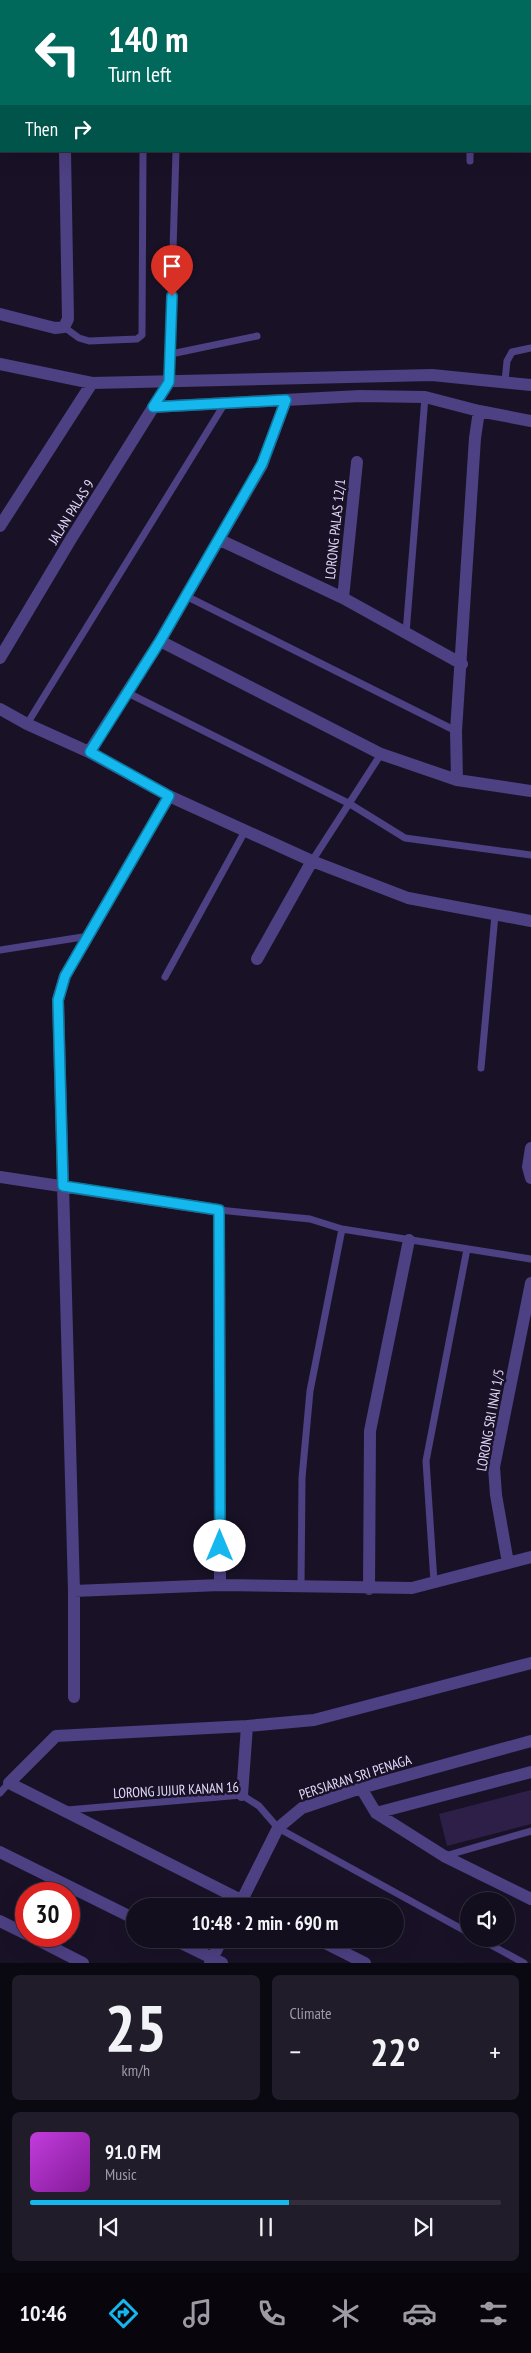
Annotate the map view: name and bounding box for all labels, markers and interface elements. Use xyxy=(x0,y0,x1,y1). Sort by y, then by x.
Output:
text: 140 m xyxy=(108,16,189,62)
icon: left xyxy=(25,20,90,85)
text: Turn left xyxy=(108,60,172,88)
icon: right xyxy=(68,115,96,143)
text: Then xyxy=(25,117,58,141)
pin xyxy=(151,245,193,296)
icon: arrive xyxy=(158,252,186,280)
street label: JALAN PALAS 9 xyxy=(43,476,98,549)
street label: LORONG PALAS 12/1 xyxy=(321,478,349,580)
street label: LORONG SRI INAI 1/5 xyxy=(472,1368,508,1472)
position arrow xyxy=(193,1519,245,1571)
street label: PERSIARAN SRI PENAGA xyxy=(297,1750,414,1804)
street label: LORONG JUJUR KANAN 16 xyxy=(113,1778,239,1802)
speed limit sign: 30 xyxy=(15,1882,80,1947)
map controls xyxy=(460,1892,515,1947)
button: sound xyxy=(460,1892,515,1947)
text: 10:48 · 2 min · 690 m xyxy=(192,1911,338,1935)
text: 25 xyxy=(105,1985,167,2069)
text: Climate xyxy=(290,2003,332,2023)
text: 22° xyxy=(370,2027,420,2076)
text: − xyxy=(290,2033,301,2070)
text: + xyxy=(489,2033,501,2070)
text: km/h xyxy=(122,2060,150,2080)
text: 91.0 FM xyxy=(105,2140,161,2164)
text: Music xyxy=(105,2164,137,2184)
icon: previous xyxy=(95,2213,123,2241)
icon: pause xyxy=(252,2213,280,2241)
icon: next xyxy=(409,2213,437,2241)
icon: directions xyxy=(106,2296,141,2331)
icon: music xyxy=(180,2296,215,2331)
icon: phone xyxy=(254,2296,289,2331)
icon: climate xyxy=(328,2296,363,2331)
icon: car xyxy=(402,2296,437,2331)
icon: filters xyxy=(476,2296,511,2331)
text: 10:46 xyxy=(20,2299,67,2327)

